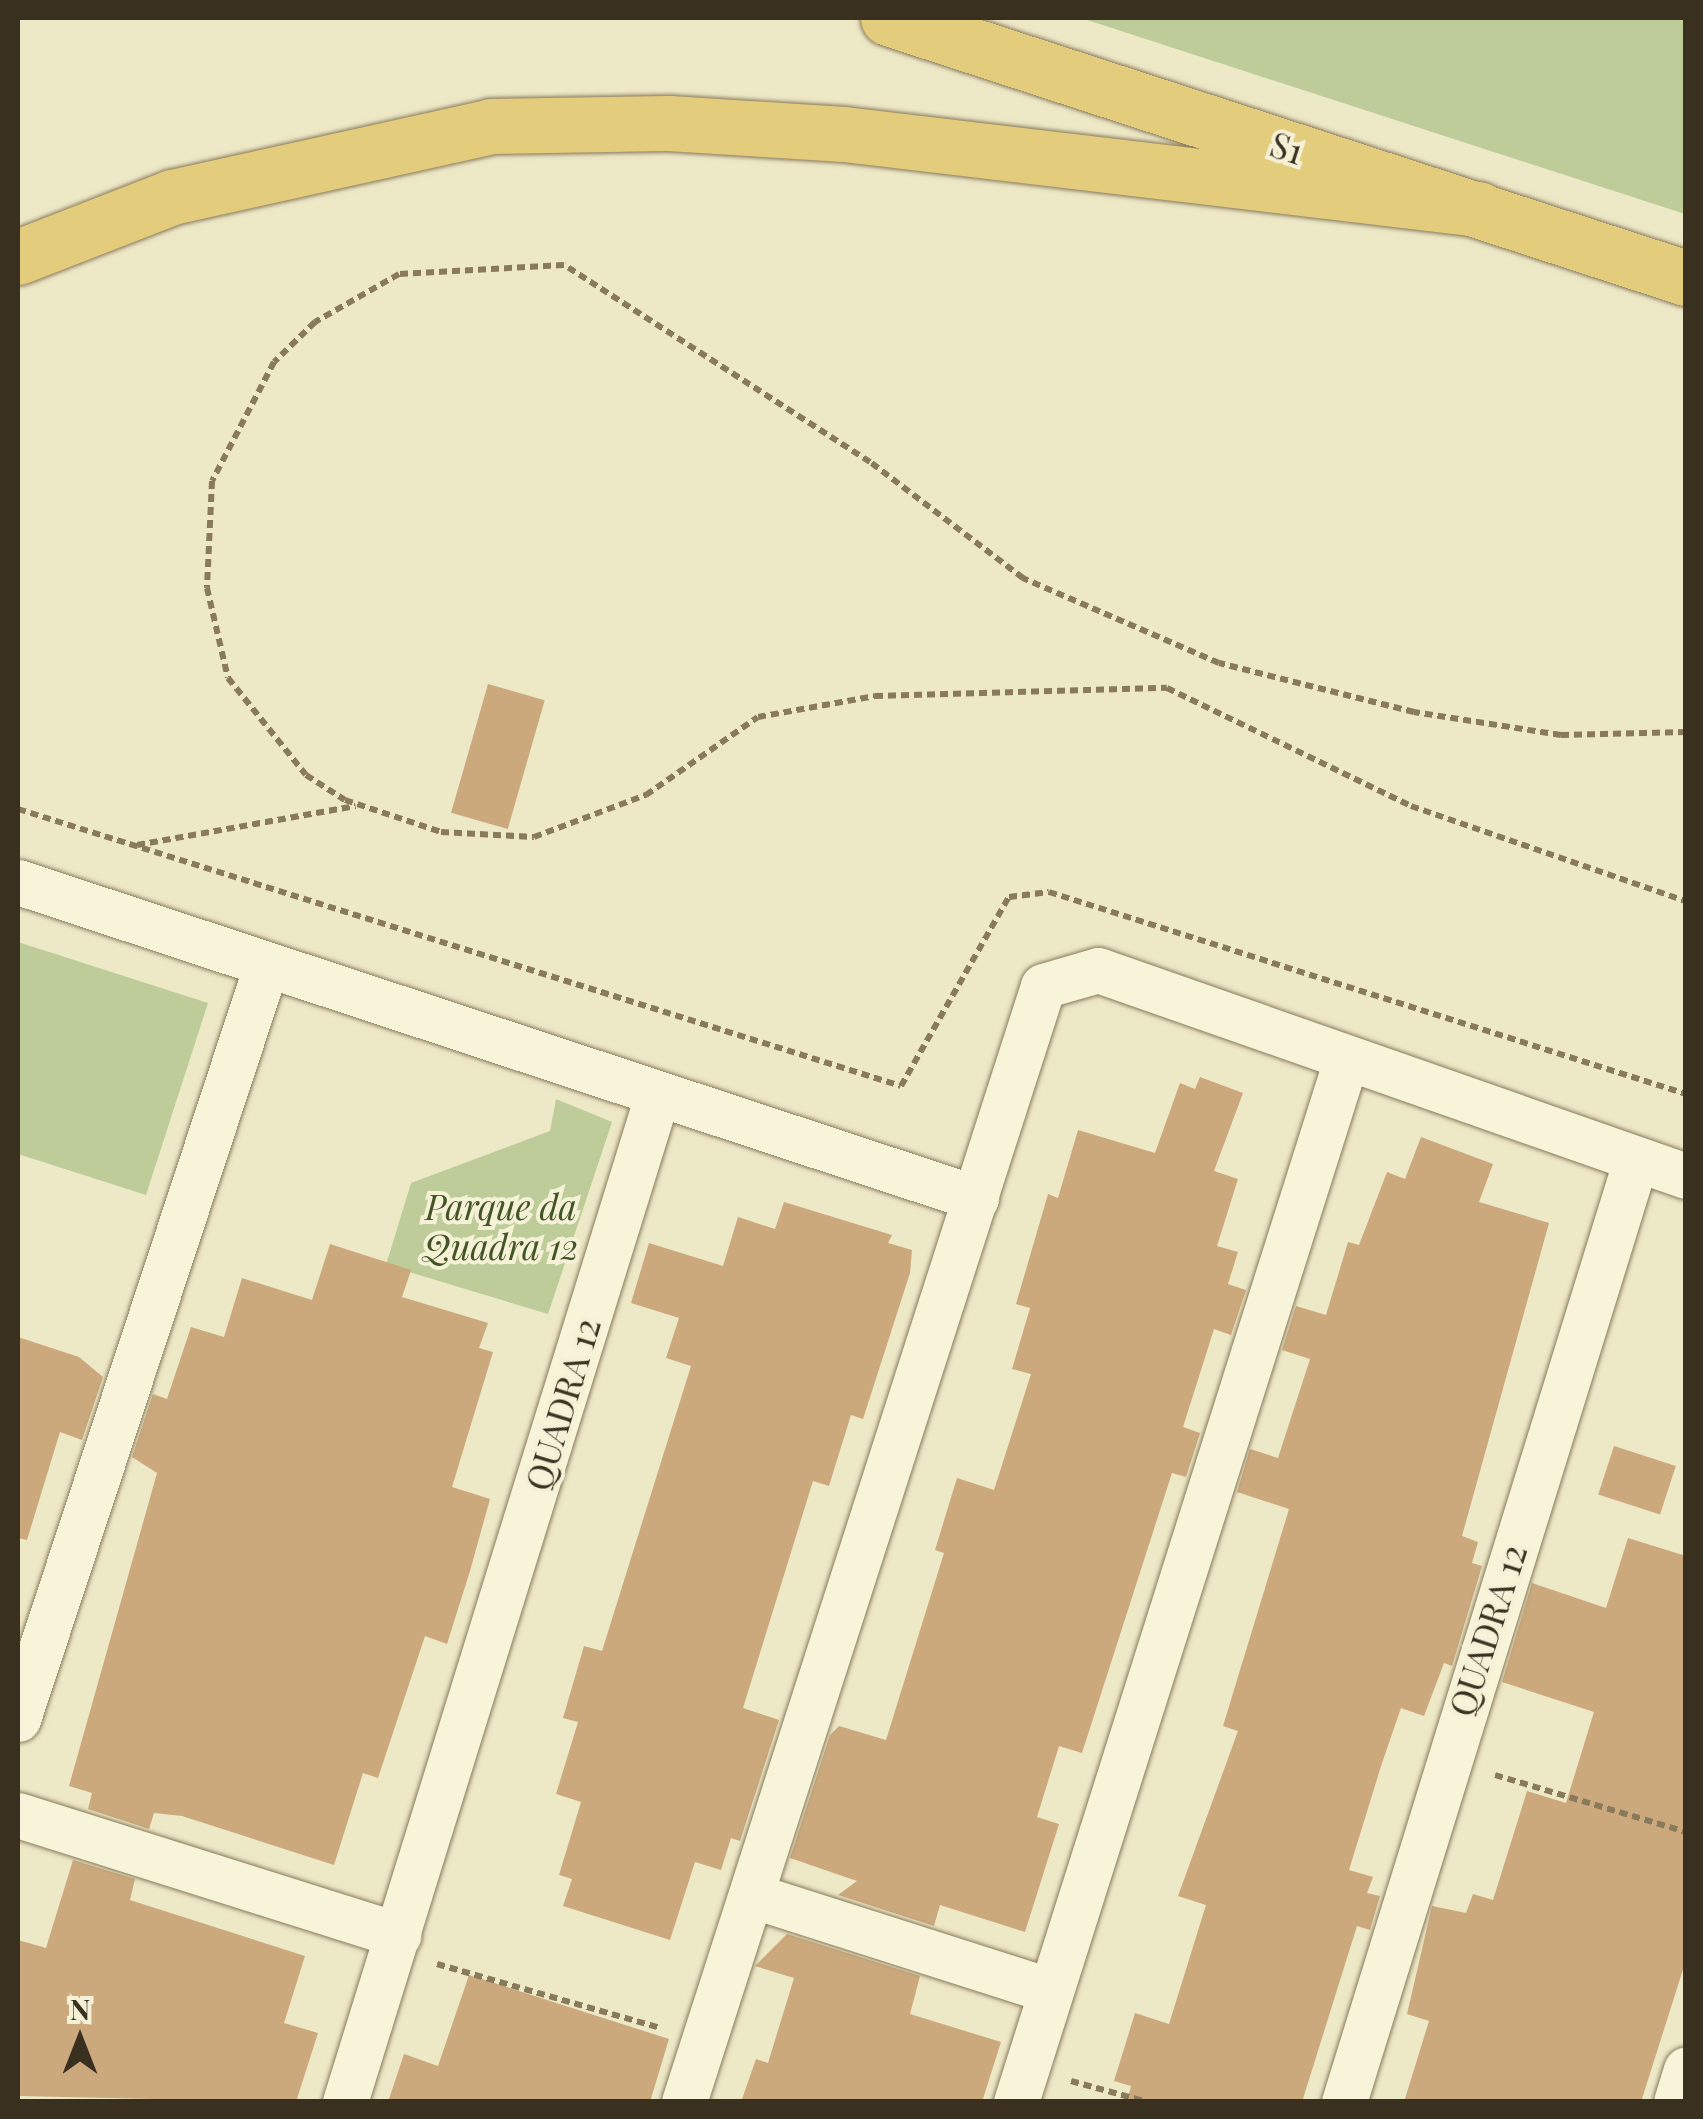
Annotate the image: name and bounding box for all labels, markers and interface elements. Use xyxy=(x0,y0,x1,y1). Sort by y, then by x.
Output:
street label: S1 xyxy=(1265,122,1309,172)
park label: Parque da Quadra 12 xyxy=(423,1185,579,1267)
street label: QUADRA 12 xyxy=(516,1313,608,1495)
street label: QUADRA 12 xyxy=(1440,1539,1534,1721)
north arrow xyxy=(30,1989,130,2089)
text: N xyxy=(70,1990,90,2027)

